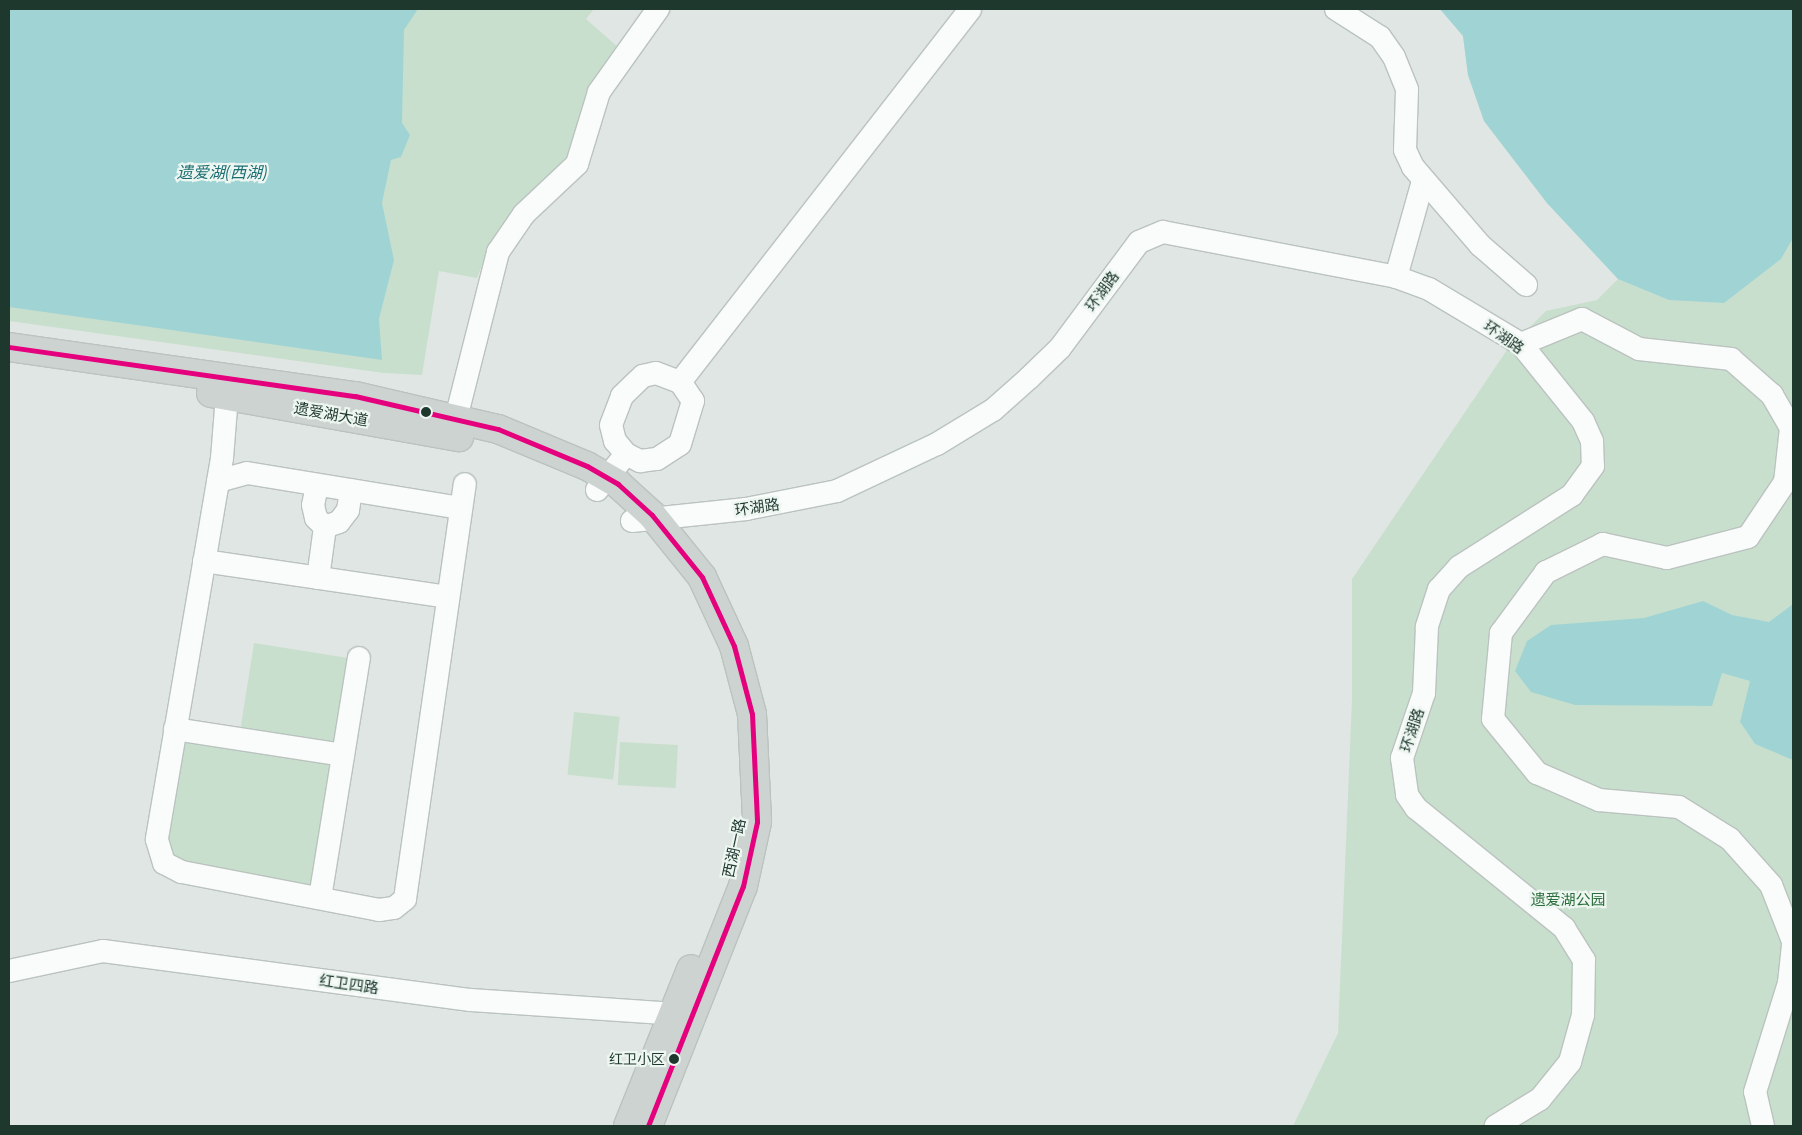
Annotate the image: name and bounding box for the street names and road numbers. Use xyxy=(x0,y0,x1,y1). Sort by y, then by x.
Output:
street label: 环湖路 xyxy=(1081,268,1123,314)
street label: 环湖路 xyxy=(1480,317,1528,357)
street label: 遗爱湖大道 xyxy=(293,399,369,429)
street label: 环湖路 xyxy=(733,495,781,519)
street label: 环湖路 xyxy=(1396,706,1428,754)
street label: 西湖一路 xyxy=(719,817,749,879)
street label: 红卫四路 xyxy=(318,971,380,997)

